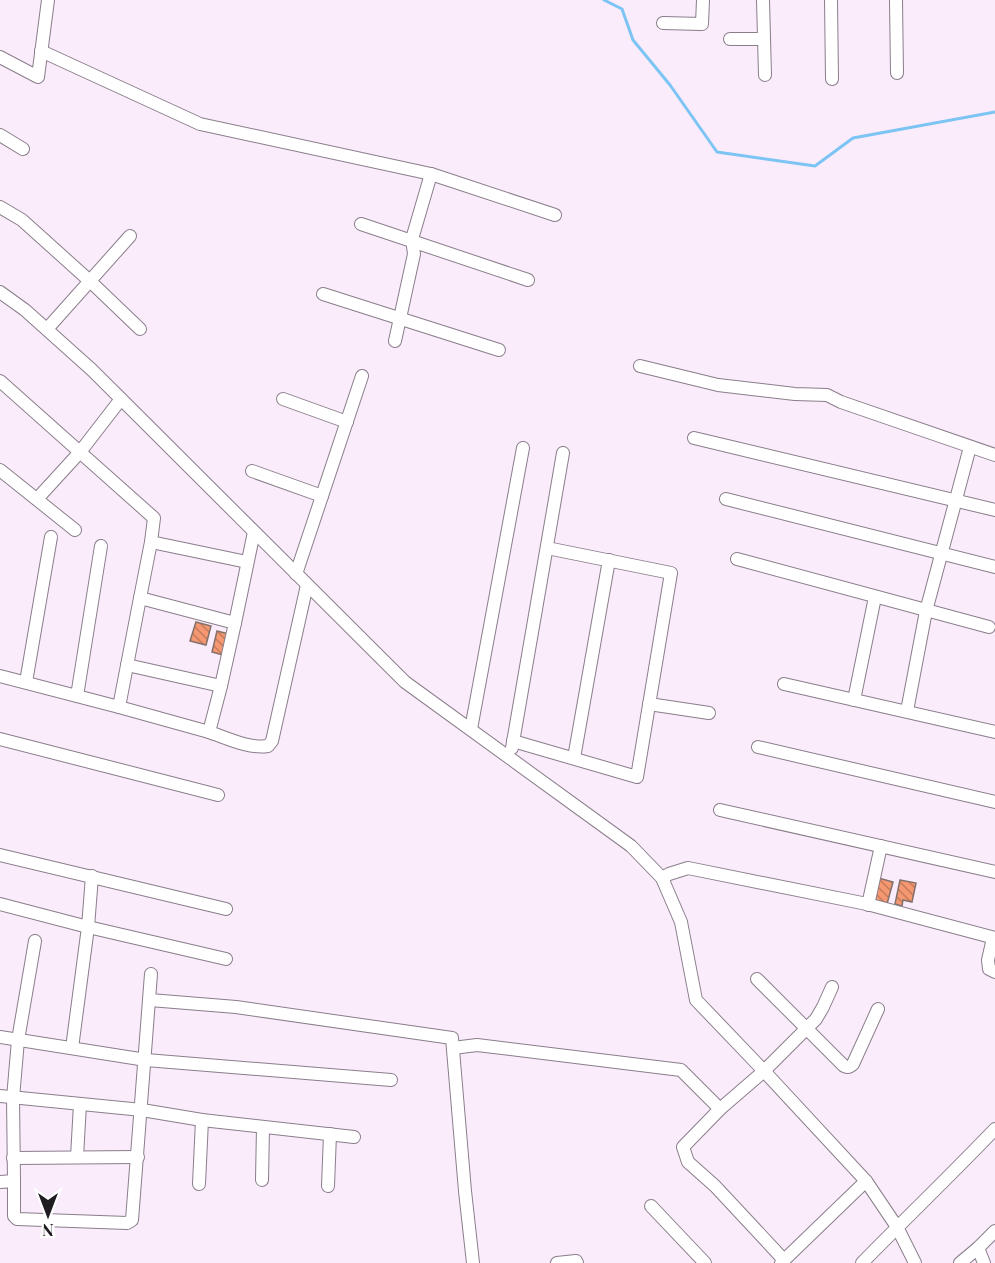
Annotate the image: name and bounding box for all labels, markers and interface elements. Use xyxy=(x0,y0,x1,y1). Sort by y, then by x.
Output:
north arrow xyxy=(18,1185,78,1245)
text: N xyxy=(42,1220,54,1241)

